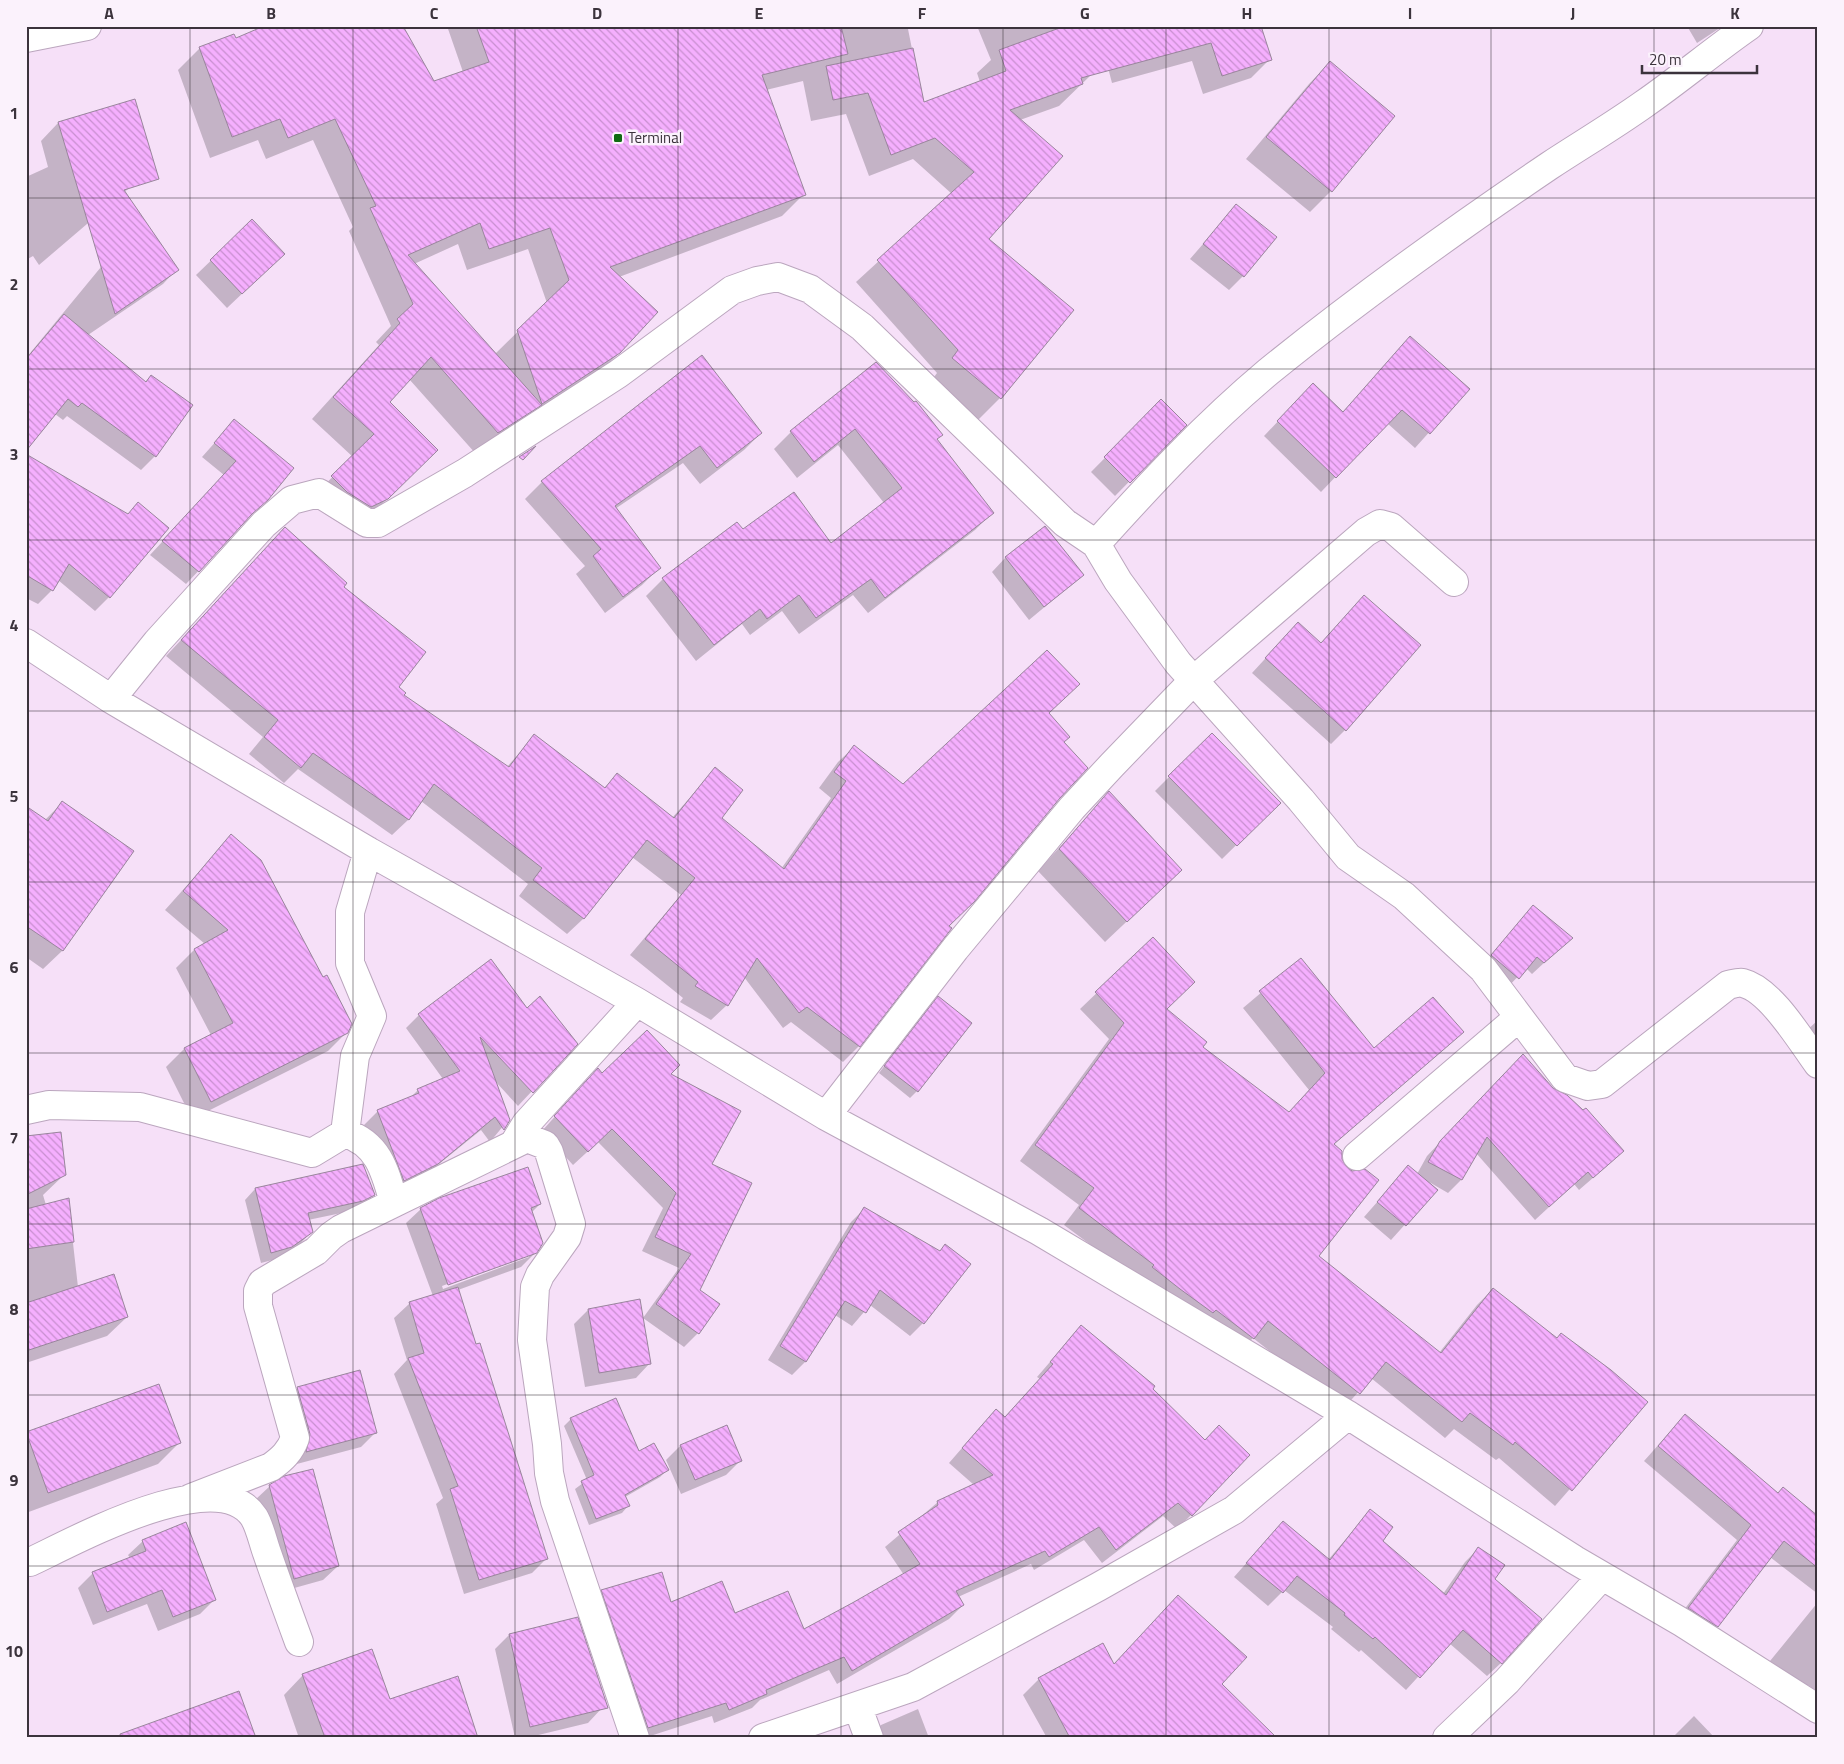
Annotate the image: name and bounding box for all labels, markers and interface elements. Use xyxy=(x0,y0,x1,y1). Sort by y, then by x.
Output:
text: A xyxy=(104,1,114,25)
text: B xyxy=(266,1,276,25)
text: C xyxy=(430,1,439,25)
text: D xyxy=(592,1,602,25)
text: E xyxy=(755,1,764,25)
text: F xyxy=(918,1,927,25)
text: G xyxy=(1080,1,1090,25)
text: H xyxy=(1242,1,1252,25)
text: I xyxy=(1408,1,1412,25)
text: J xyxy=(1571,1,1575,25)
text: K xyxy=(1730,1,1740,25)
scale bar xyxy=(1642,42,1756,74)
text: 20 m xyxy=(1649,48,1682,71)
text: 1 xyxy=(10,101,18,125)
place label: Terminal xyxy=(628,126,682,149)
marker: Terminal xyxy=(612,132,624,144)
text: 2 xyxy=(10,272,18,296)
text: 3 xyxy=(10,442,18,466)
text: 4 xyxy=(10,613,19,637)
text: 5 xyxy=(10,784,19,808)
text: 6 xyxy=(10,955,19,979)
text: 7 xyxy=(10,1126,18,1150)
text: 8 xyxy=(10,1297,19,1321)
text: 9 xyxy=(10,1468,19,1492)
text: 10 xyxy=(5,1639,23,1663)

